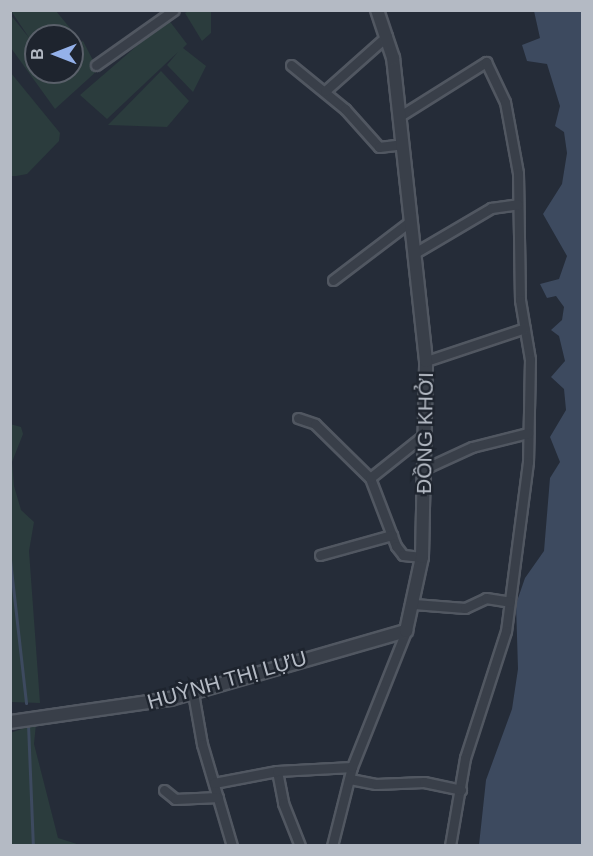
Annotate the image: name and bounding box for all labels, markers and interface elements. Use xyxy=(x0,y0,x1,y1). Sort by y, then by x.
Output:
north arrow xyxy=(24,24,84,84)
text: B xyxy=(29,48,46,60)
street label: ĐỒNG KHỞI xyxy=(411,372,439,494)
street label: HUỲNH THỊ LỰU xyxy=(144,645,310,715)

